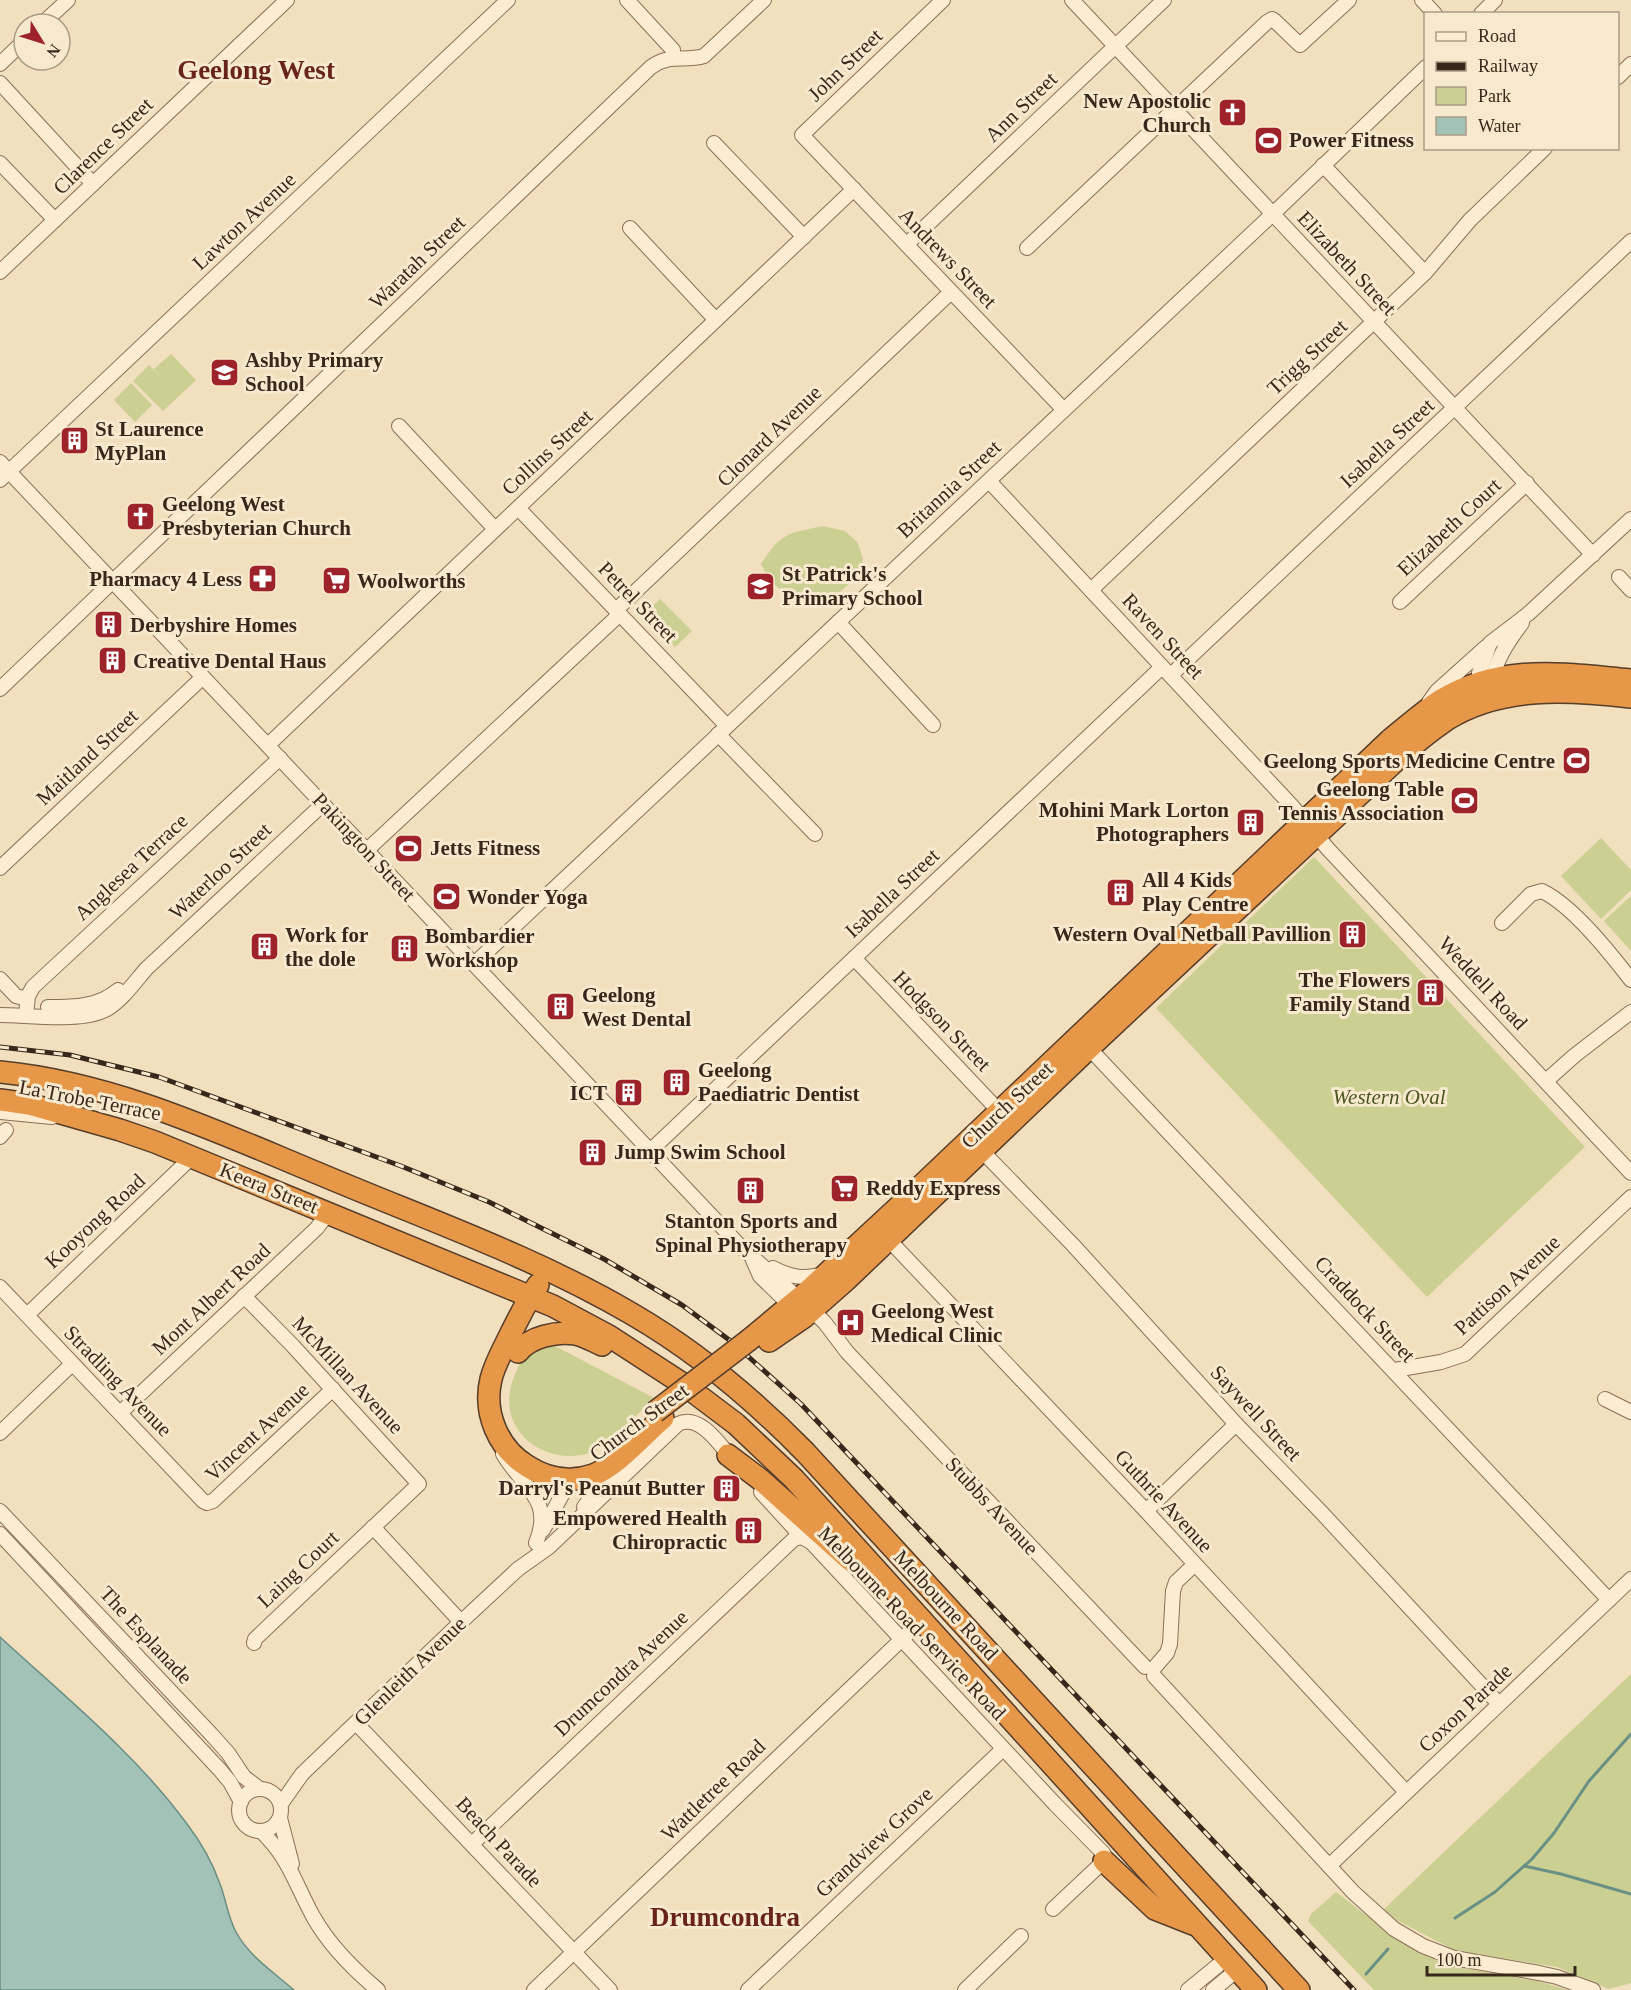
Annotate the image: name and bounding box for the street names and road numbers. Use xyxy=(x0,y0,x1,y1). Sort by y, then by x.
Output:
street label: John Street xyxy=(803,24,887,106)
street label: Ann Street xyxy=(980,67,1062,147)
street label: Clarence Street xyxy=(48,93,158,199)
street label: Lawton Avenue xyxy=(188,167,300,275)
street label: Andrews Street xyxy=(894,203,1002,313)
street label: Elizabeth Street xyxy=(1293,206,1401,320)
street label: Waratah Street xyxy=(364,210,470,314)
street label: Trigg Street xyxy=(1262,314,1352,400)
street label: Clonard Avenue xyxy=(712,380,826,492)
street label: Isabella Street xyxy=(1335,393,1439,493)
street label: Collins Street xyxy=(497,404,597,500)
street label: Britannia Street xyxy=(892,435,1006,543)
street label: Elizabeth Court xyxy=(1392,473,1506,581)
street label: Petrel Street xyxy=(594,557,683,648)
street label: Raven Street xyxy=(1117,588,1209,684)
street label: Maitland Street xyxy=(31,704,143,810)
street label: Pakington Street xyxy=(308,788,420,906)
street label: Anglesea Terrace xyxy=(70,809,192,925)
street label: Waterloo Street xyxy=(164,818,276,924)
street label: Isabella Street xyxy=(840,843,944,943)
street label: Weddell Road xyxy=(1434,931,1533,1035)
street label: Hodgson Street xyxy=(888,966,996,1076)
street label: Church Street xyxy=(956,1057,1058,1153)
street label: La Trobe Terrace xyxy=(17,1074,163,1126)
street label: Keera Street xyxy=(216,1157,322,1219)
street label: Kooyong Road xyxy=(40,1168,150,1273)
street label: Pattison Avenue xyxy=(1449,1230,1565,1340)
street label: Mont Albert Road xyxy=(147,1238,275,1360)
street label: Craddock Street xyxy=(1310,1251,1420,1367)
street label: McMillan Avenue xyxy=(287,1311,409,1439)
street label: Stradling Avenue xyxy=(59,1321,177,1441)
street label: Saywell Street xyxy=(1206,1360,1306,1466)
street label: Vincent Avenue xyxy=(200,1378,314,1486)
street label: Church Street xyxy=(585,1378,693,1466)
street label: Guthrie Avenue xyxy=(1110,1445,1218,1557)
street label: Stubbs Avenue xyxy=(941,1452,1043,1560)
street label: Melbourne Road Service Road xyxy=(813,1521,1011,1725)
street label: Laing Court xyxy=(252,1525,344,1613)
street label: Melbourne Road xyxy=(889,1545,1003,1665)
street label: The Esplanade xyxy=(95,1581,197,1689)
street label: Drumcondra Avenue xyxy=(549,1605,693,1741)
street label: Glenleith Avenue xyxy=(349,1612,471,1730)
street label: Coxon Parade xyxy=(1414,1659,1516,1757)
street label: Wattletree Road xyxy=(656,1734,770,1846)
street label: Grandview Grove xyxy=(811,1782,937,1902)
street label: Beach Parade xyxy=(451,1792,547,1892)

